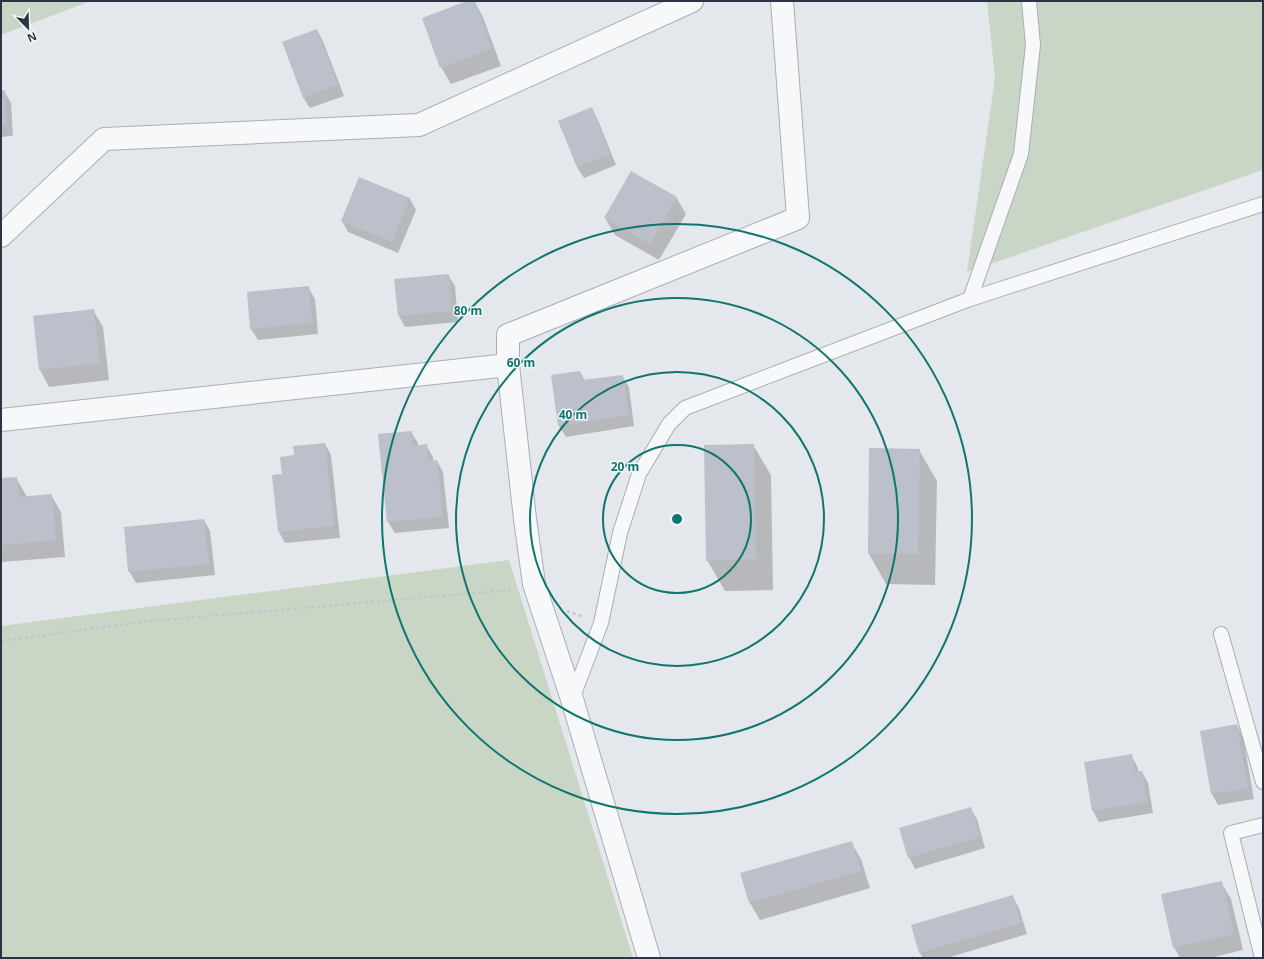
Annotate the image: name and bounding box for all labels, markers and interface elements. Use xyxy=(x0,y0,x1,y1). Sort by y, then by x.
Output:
north arrow xyxy=(8,8,48,48)
text: N xyxy=(25,29,39,46)
text: 80 m xyxy=(454,302,482,319)
text: 60 m xyxy=(507,354,535,371)
text: 40 m xyxy=(559,406,587,423)
text: 20 m xyxy=(611,458,639,475)
centre of rings xyxy=(670,512,684,526)

